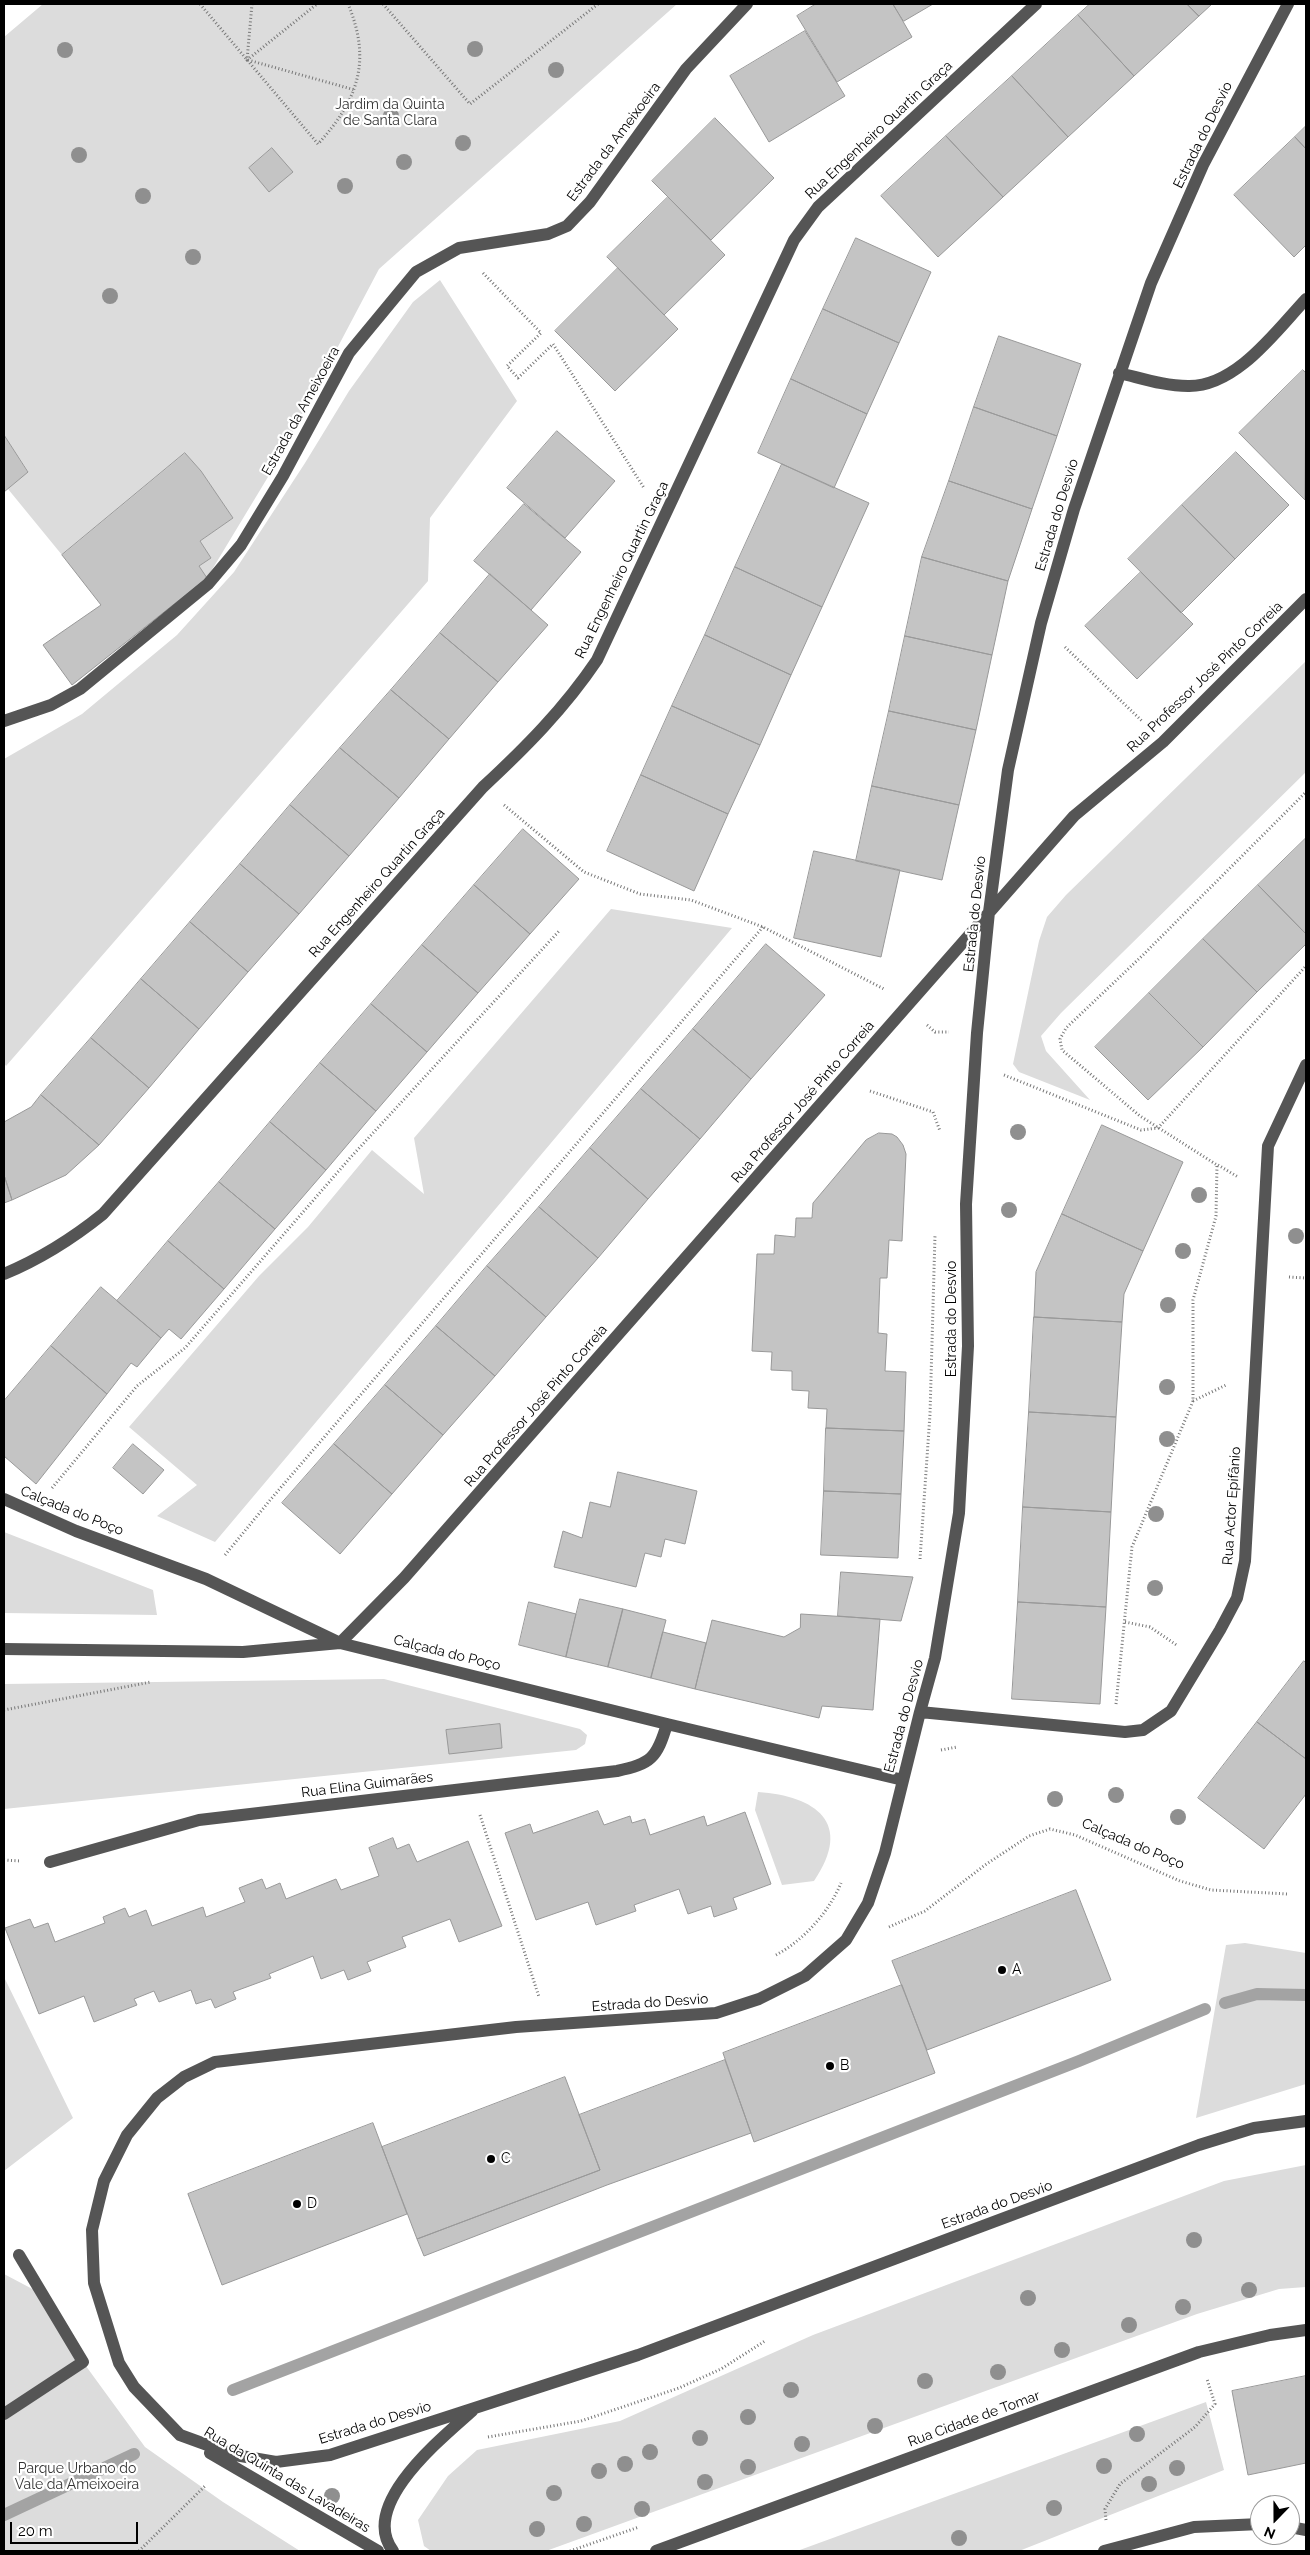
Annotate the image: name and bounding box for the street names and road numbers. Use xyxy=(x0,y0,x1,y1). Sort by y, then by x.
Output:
street label: Rua Engenheiro Quartin Graça xyxy=(802,57,956,203)
street label: Estrada da Ameixoeira xyxy=(564,79,664,205)
street label: Estrada do Desvio xyxy=(1170,79,1236,191)
street label: Estrada da Ameixoeira xyxy=(259,344,343,478)
street label: Estrada do Desvio xyxy=(1032,457,1082,573)
street label: Rua Engenheiro Quartin Graça xyxy=(572,479,672,661)
street label: Rua Professor José Pinto Correia xyxy=(1124,598,1286,756)
street label: Rua Engenheiro Quartin Graça xyxy=(306,805,448,961)
street label: Estrada do Desvio xyxy=(961,855,989,973)
street label: Rua Professor José Pinto Correia xyxy=(728,1017,878,1187)
street label: Estrada do Desvio xyxy=(944,1261,960,1377)
street label: Rua Professor José Pinto Correia xyxy=(461,1321,611,1491)
street label: Rua Actor Epifânio xyxy=(1219,1446,1245,1566)
street label: Calçada do Poço xyxy=(18,1483,126,1539)
street label: Calçada do Poço xyxy=(392,1632,502,1674)
street label: Estrada do Desvio xyxy=(881,1657,927,1775)
street label: Rua Elina Guimarães xyxy=(300,1769,434,1801)
street label: Calçada do Poço xyxy=(1079,1815,1187,1873)
street label: Estrada do Desvio xyxy=(591,1991,709,2015)
street label: Estrada do Desvio xyxy=(939,2177,1055,2233)
street label: Rua Cidade de Tomar xyxy=(906,2387,1042,2451)
street label: Estrada do Desvio xyxy=(317,2398,433,2448)
street label: Rua da Quinta das Lavadeiras xyxy=(201,2424,373,2536)

